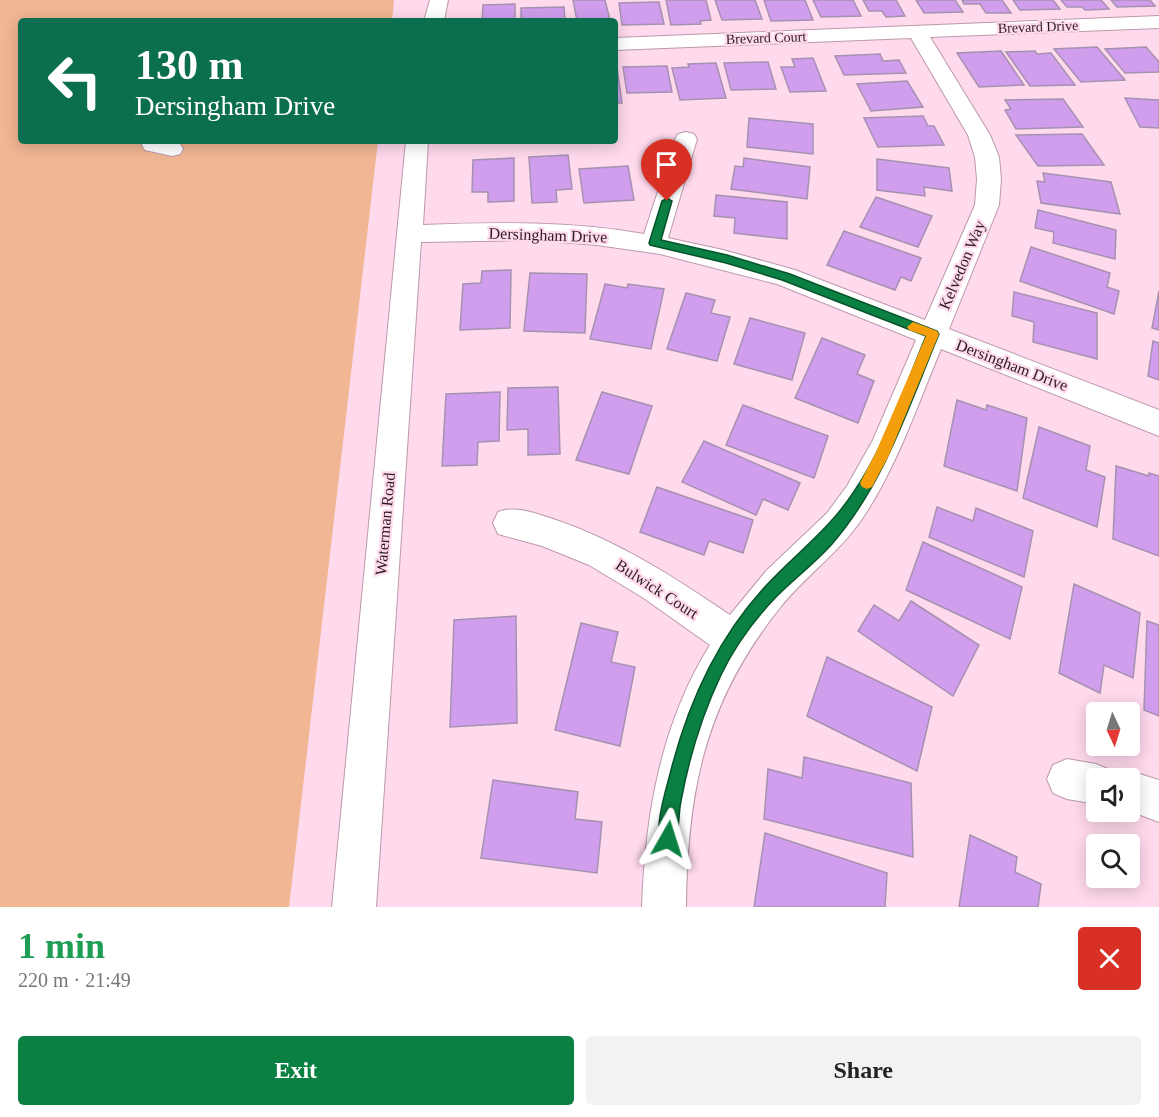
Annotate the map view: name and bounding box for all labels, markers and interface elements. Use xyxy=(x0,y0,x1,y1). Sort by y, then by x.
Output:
street label: Brevard Drive xyxy=(998,18,1078,36)
street label: Brevard Court xyxy=(726,29,807,47)
icon: left xyxy=(36,42,114,120)
text: 130 m xyxy=(135,42,244,88)
text: Dersingham Drive xyxy=(135,91,335,121)
pin xyxy=(641,139,692,201)
icon: arrive xyxy=(650,148,683,181)
street label: Kelvedon Way xyxy=(936,218,989,312)
street label: Dersingham Drive xyxy=(488,224,608,247)
street label: Dersingham Drive xyxy=(953,336,1070,395)
street label: Waterman Road xyxy=(372,472,398,576)
street label: Bulwick Court xyxy=(613,556,702,622)
north arrow xyxy=(1086,702,1140,756)
map controls xyxy=(1086,702,1140,888)
button: sound xyxy=(1086,768,1140,822)
position arrow xyxy=(636,807,700,871)
button: search xyxy=(1086,834,1140,888)
text: 1 min xyxy=(18,926,105,966)
button: close xyxy=(1078,927,1141,990)
text: 220 m · 21:49 xyxy=(18,969,131,991)
button: Exit xyxy=(18,1036,574,1105)
button: Share xyxy=(586,1036,1141,1105)

